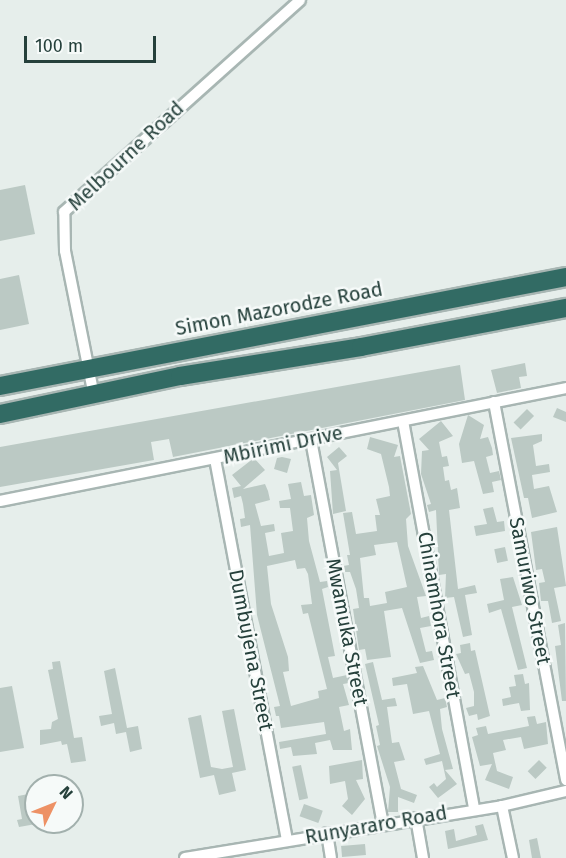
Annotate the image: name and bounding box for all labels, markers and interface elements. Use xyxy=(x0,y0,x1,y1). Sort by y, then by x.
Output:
scale bar xyxy=(27,24,159,62)
text: 100 m xyxy=(35,35,83,57)
street label: Melbourne Road xyxy=(63,96,189,216)
street label: Simon Mazorodze Road xyxy=(173,277,385,341)
street label: Mbirimi Drive xyxy=(221,421,345,469)
street label: Samuriwo Street xyxy=(504,515,556,667)
street label: Chinamhora Street xyxy=(413,530,465,700)
street label: Mwamuka Street xyxy=(321,556,373,708)
street label: Dumbujena Street xyxy=(224,567,278,733)
north arrow xyxy=(24,774,84,834)
text: N xyxy=(55,782,77,803)
street label: Runyararo Road xyxy=(303,801,449,849)

